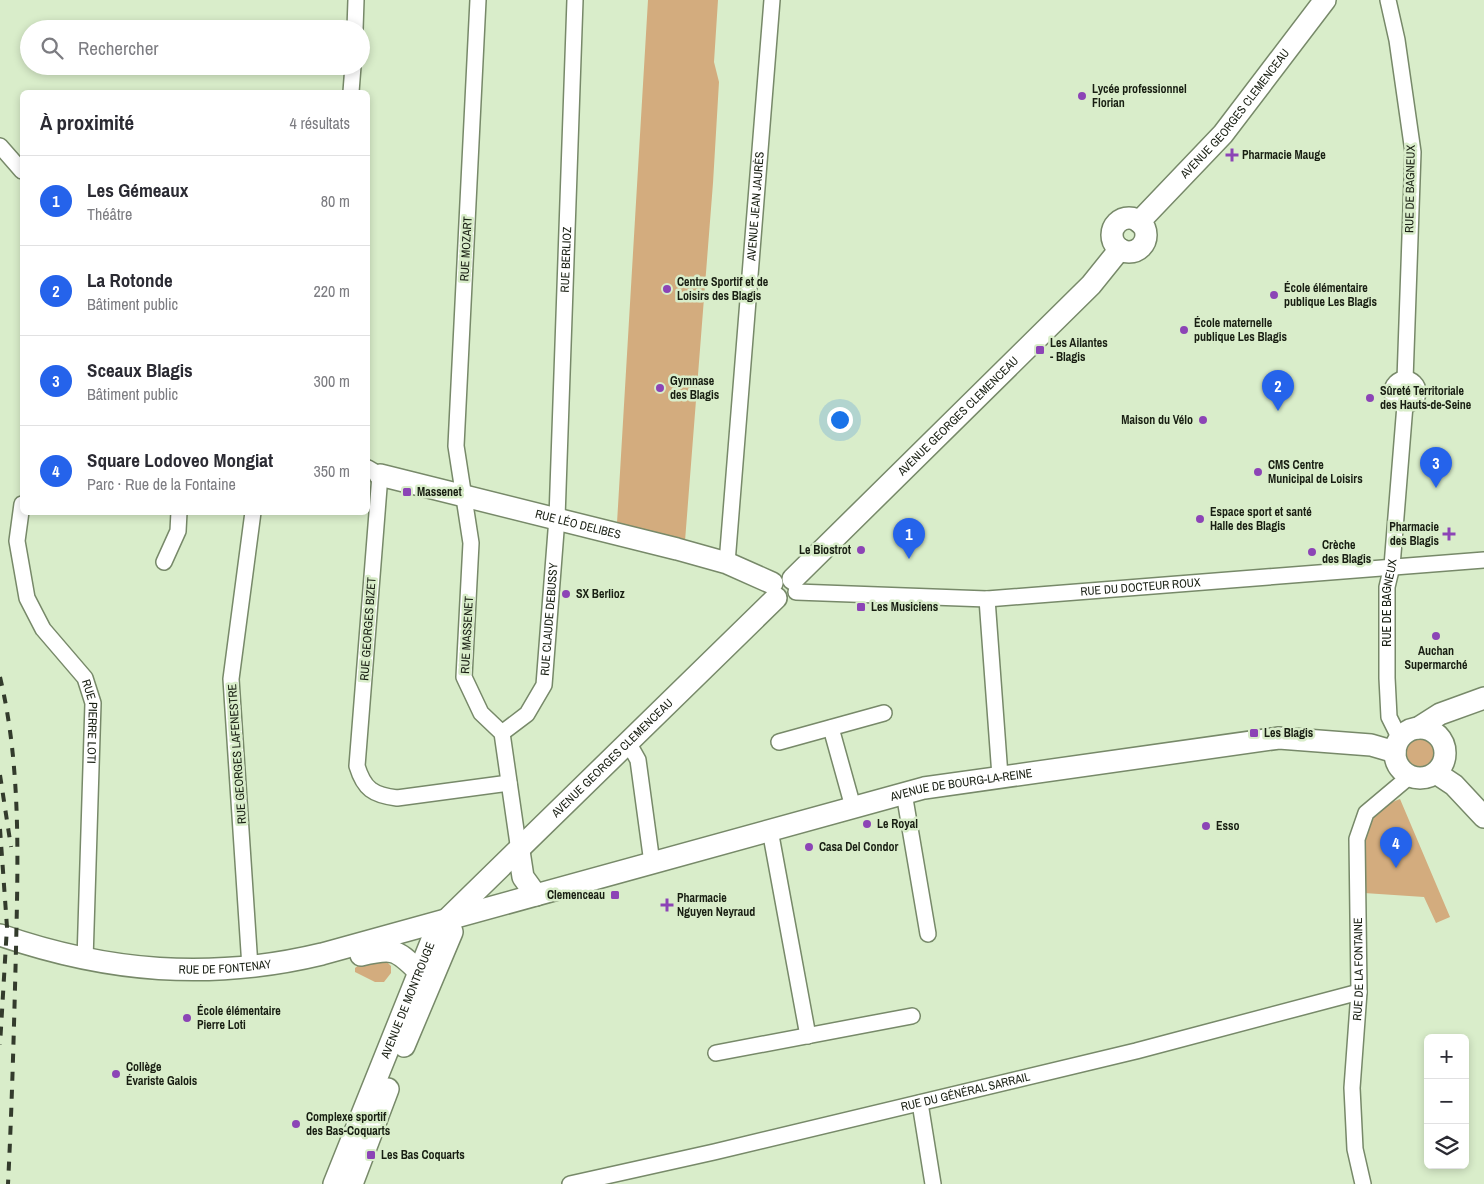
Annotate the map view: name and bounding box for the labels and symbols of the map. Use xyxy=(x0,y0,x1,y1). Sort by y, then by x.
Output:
street label: AVENUE GEORGES CLEMENCEAU xyxy=(1176,46,1293,183)
place label: Lycée professionnel Florian xyxy=(1092,81,1187,111)
marker: Lycée professionnel Florian xyxy=(1076,90,1088,102)
street label: RUE DE BAGNEUX xyxy=(1401,144,1419,233)
place label: Pharmacie Mauge xyxy=(1242,147,1326,163)
marker: Pharmacie Mauge xyxy=(1226,149,1238,161)
street label: AVENUE JEAN JAURÈS xyxy=(743,151,768,262)
street label: RUE MOZART xyxy=(456,216,476,282)
street label: RUE BERLIOZ xyxy=(557,227,575,293)
place label: Centre Sportif et de Loisirs des Blagis xyxy=(677,274,769,304)
place label: École élémentaire publique Les Blagis xyxy=(1284,280,1377,310)
marker: Centre Sportif et de Loisirs des Blagis xyxy=(661,283,673,295)
marker: École élémentaire publique Les Blagis xyxy=(1268,289,1280,301)
place label: École maternelle publique Les Blagis xyxy=(1194,315,1287,345)
marker: École maternelle publique Les Blagis xyxy=(1178,324,1190,336)
place label: Les Ailantes - Blagis xyxy=(1050,335,1108,365)
marker: Les Ailantes - Blagis xyxy=(1034,344,1046,356)
street label: AVENUE GEORGES CLEMENCEAU xyxy=(894,353,1022,480)
pin: 2 xyxy=(1262,370,1294,411)
place label: Gymnase des Blagis xyxy=(670,373,720,403)
marker: Gymnase des Blagis xyxy=(654,382,666,394)
place label: Sûreté Territoriale des Hauts-de-Seine xyxy=(1380,383,1472,413)
marker: Sûreté Territoriale des Hauts-de-Seine xyxy=(1364,392,1376,404)
your location xyxy=(827,407,853,433)
place label: Maison du Vélo xyxy=(1121,412,1193,428)
marker: Maison du Vélo xyxy=(1197,414,1209,426)
pin: 3 xyxy=(1420,447,1452,488)
place label: CMS Centre Municipal de Loisirs xyxy=(1268,457,1363,487)
marker: CMS Centre Municipal de Loisirs xyxy=(1252,466,1264,478)
place label: Massenet xyxy=(417,484,463,500)
marker: Massenet xyxy=(401,486,413,498)
place label: Espace sport et santé Halle des Blagis xyxy=(1210,504,1312,534)
street label: RUE LÉO DELIBES xyxy=(533,506,623,543)
marker: Espace sport et santé Halle des Blagis xyxy=(1194,513,1206,525)
pin: 1 xyxy=(893,518,925,559)
place label: Pharmacie des Blagis xyxy=(1389,519,1440,549)
marker: Pharmacie des Blagis xyxy=(1443,528,1455,540)
place label: Crèche des Blagis xyxy=(1322,537,1372,567)
place label: Le Biostrot xyxy=(799,542,852,558)
marker: Le Biostrot xyxy=(855,544,867,556)
marker: Crèche des Blagis xyxy=(1306,546,1318,558)
street label: RUE DE BAGNEUX xyxy=(1379,558,1401,647)
street label: RUE CLAUDE DEBUSSY xyxy=(537,562,562,676)
street label: RUE DU DOCTEUR ROUX xyxy=(1080,574,1201,600)
street label: RUE GEORGES BIZET xyxy=(356,577,380,681)
place label: SX Berlioz xyxy=(576,586,625,602)
marker: SX Berlioz xyxy=(560,588,572,600)
street label: RUE MASSENET xyxy=(457,596,477,674)
place label: Les Musiciens xyxy=(871,599,939,615)
marker: Les Musiciens xyxy=(855,601,867,613)
marker: Auchan Supermarché xyxy=(1430,630,1442,642)
place label: Auchan Supermarché xyxy=(1405,643,1468,673)
street label: RUE PIERRE LOTI xyxy=(78,677,101,764)
street label: RUE GEORGES LAFENESTRE xyxy=(224,683,250,825)
street label: AVENUE GEORGES CLEMENCEAU xyxy=(547,695,676,821)
place label: Les Blagis xyxy=(1264,725,1314,741)
marker: Les Blagis xyxy=(1248,727,1260,739)
street label: AVENUE DE BOURG-LA-REINE xyxy=(888,765,1033,805)
place label: Le Royal xyxy=(877,816,918,832)
marker: Le Royal xyxy=(861,818,873,830)
place label: Esso xyxy=(1216,818,1240,834)
marker: Esso xyxy=(1200,820,1212,832)
pin: 4 xyxy=(1380,827,1412,868)
place label: Casa Del Condor xyxy=(819,839,898,855)
marker: Casa Del Condor xyxy=(803,841,815,853)
place label: Clemenceau xyxy=(547,887,605,903)
marker: Clemenceau xyxy=(609,889,621,901)
place label: Pharmacie Nguyen Neyraud xyxy=(677,890,755,920)
marker: Pharmacie Nguyen Neyraud xyxy=(661,899,673,911)
street label: RUE DE LA FONTAINE xyxy=(1349,917,1367,1021)
street label: AVENUE DE MONTROUGE xyxy=(377,940,438,1062)
street label: RUE DE FONTENAY xyxy=(178,956,273,978)
place label: École élémentaire Pierre Loti xyxy=(197,1003,281,1033)
marker: École élémentaire Pierre Loti xyxy=(181,1012,193,1024)
place label: Collège Évariste Galois xyxy=(126,1059,198,1089)
marker: Collège Évariste Galois xyxy=(110,1068,122,1080)
street label: RUE DU GÉNÉRAL SARRAIL xyxy=(899,1069,1032,1115)
place label: Complexe sportif des Bas-Coquarts xyxy=(306,1109,391,1139)
marker: Complexe sportif des Bas-Coquarts xyxy=(290,1118,302,1130)
place label: Les Bas Coquarts xyxy=(381,1147,465,1163)
marker: Les Bas Coquarts xyxy=(365,1149,377,1161)

